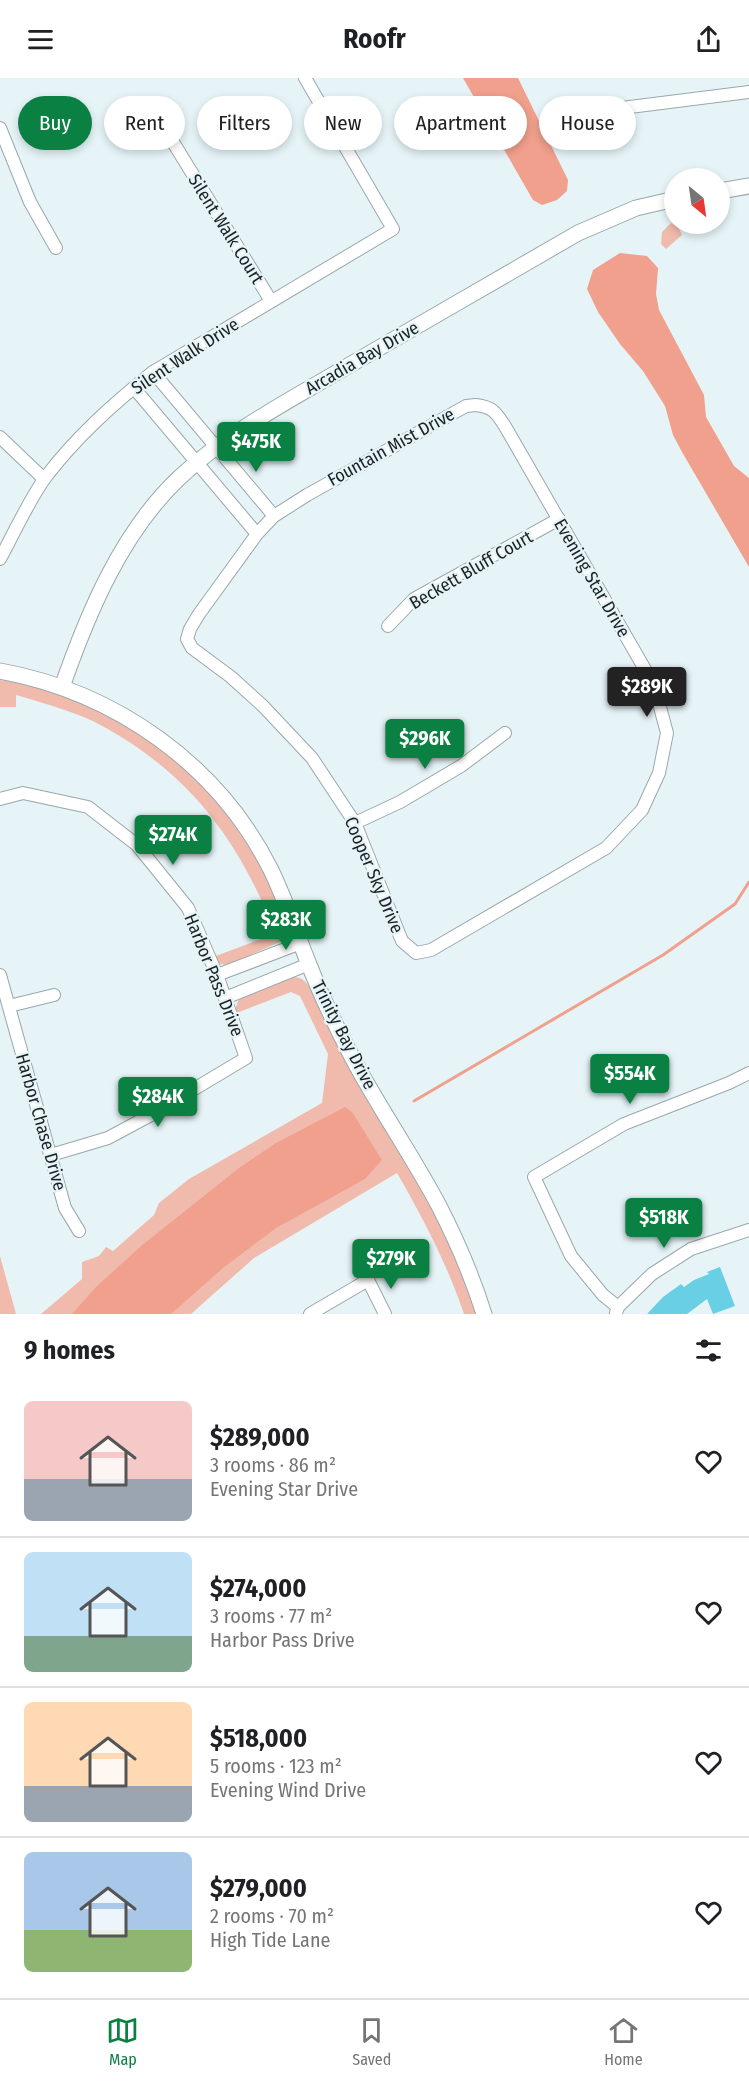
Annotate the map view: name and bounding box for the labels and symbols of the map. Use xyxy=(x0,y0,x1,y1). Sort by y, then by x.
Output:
north arrow xyxy=(664,168,730,234)
street label: Silent Walk Court xyxy=(183,170,269,288)
street label: Silent Walk Drive xyxy=(127,313,243,399)
street label: Arcadia Bay Drive xyxy=(301,317,423,399)
street label: Fountain Mist Drive xyxy=(324,403,458,491)
pin: $475K xyxy=(214,422,298,473)
street label: Evening Star Drive xyxy=(549,515,635,641)
street label: Beckett Bluff Court xyxy=(405,526,537,614)
pin: $289K xyxy=(605,667,689,718)
pin: $296K xyxy=(383,719,467,770)
street label: Cooper Sky Drive xyxy=(340,813,408,937)
pin: $274K xyxy=(131,815,215,866)
pin: $283K xyxy=(244,900,328,951)
street label: Harbor Pass Drive xyxy=(179,910,249,1040)
street label: Trinity Bay Drive xyxy=(307,977,381,1093)
street label: Harbor Chase Drive xyxy=(11,1051,71,1193)
pin: $554K xyxy=(588,1054,672,1105)
pin: $284K xyxy=(116,1077,200,1128)
pin: $518K xyxy=(622,1198,706,1249)
pin: $279K xyxy=(349,1239,433,1290)

